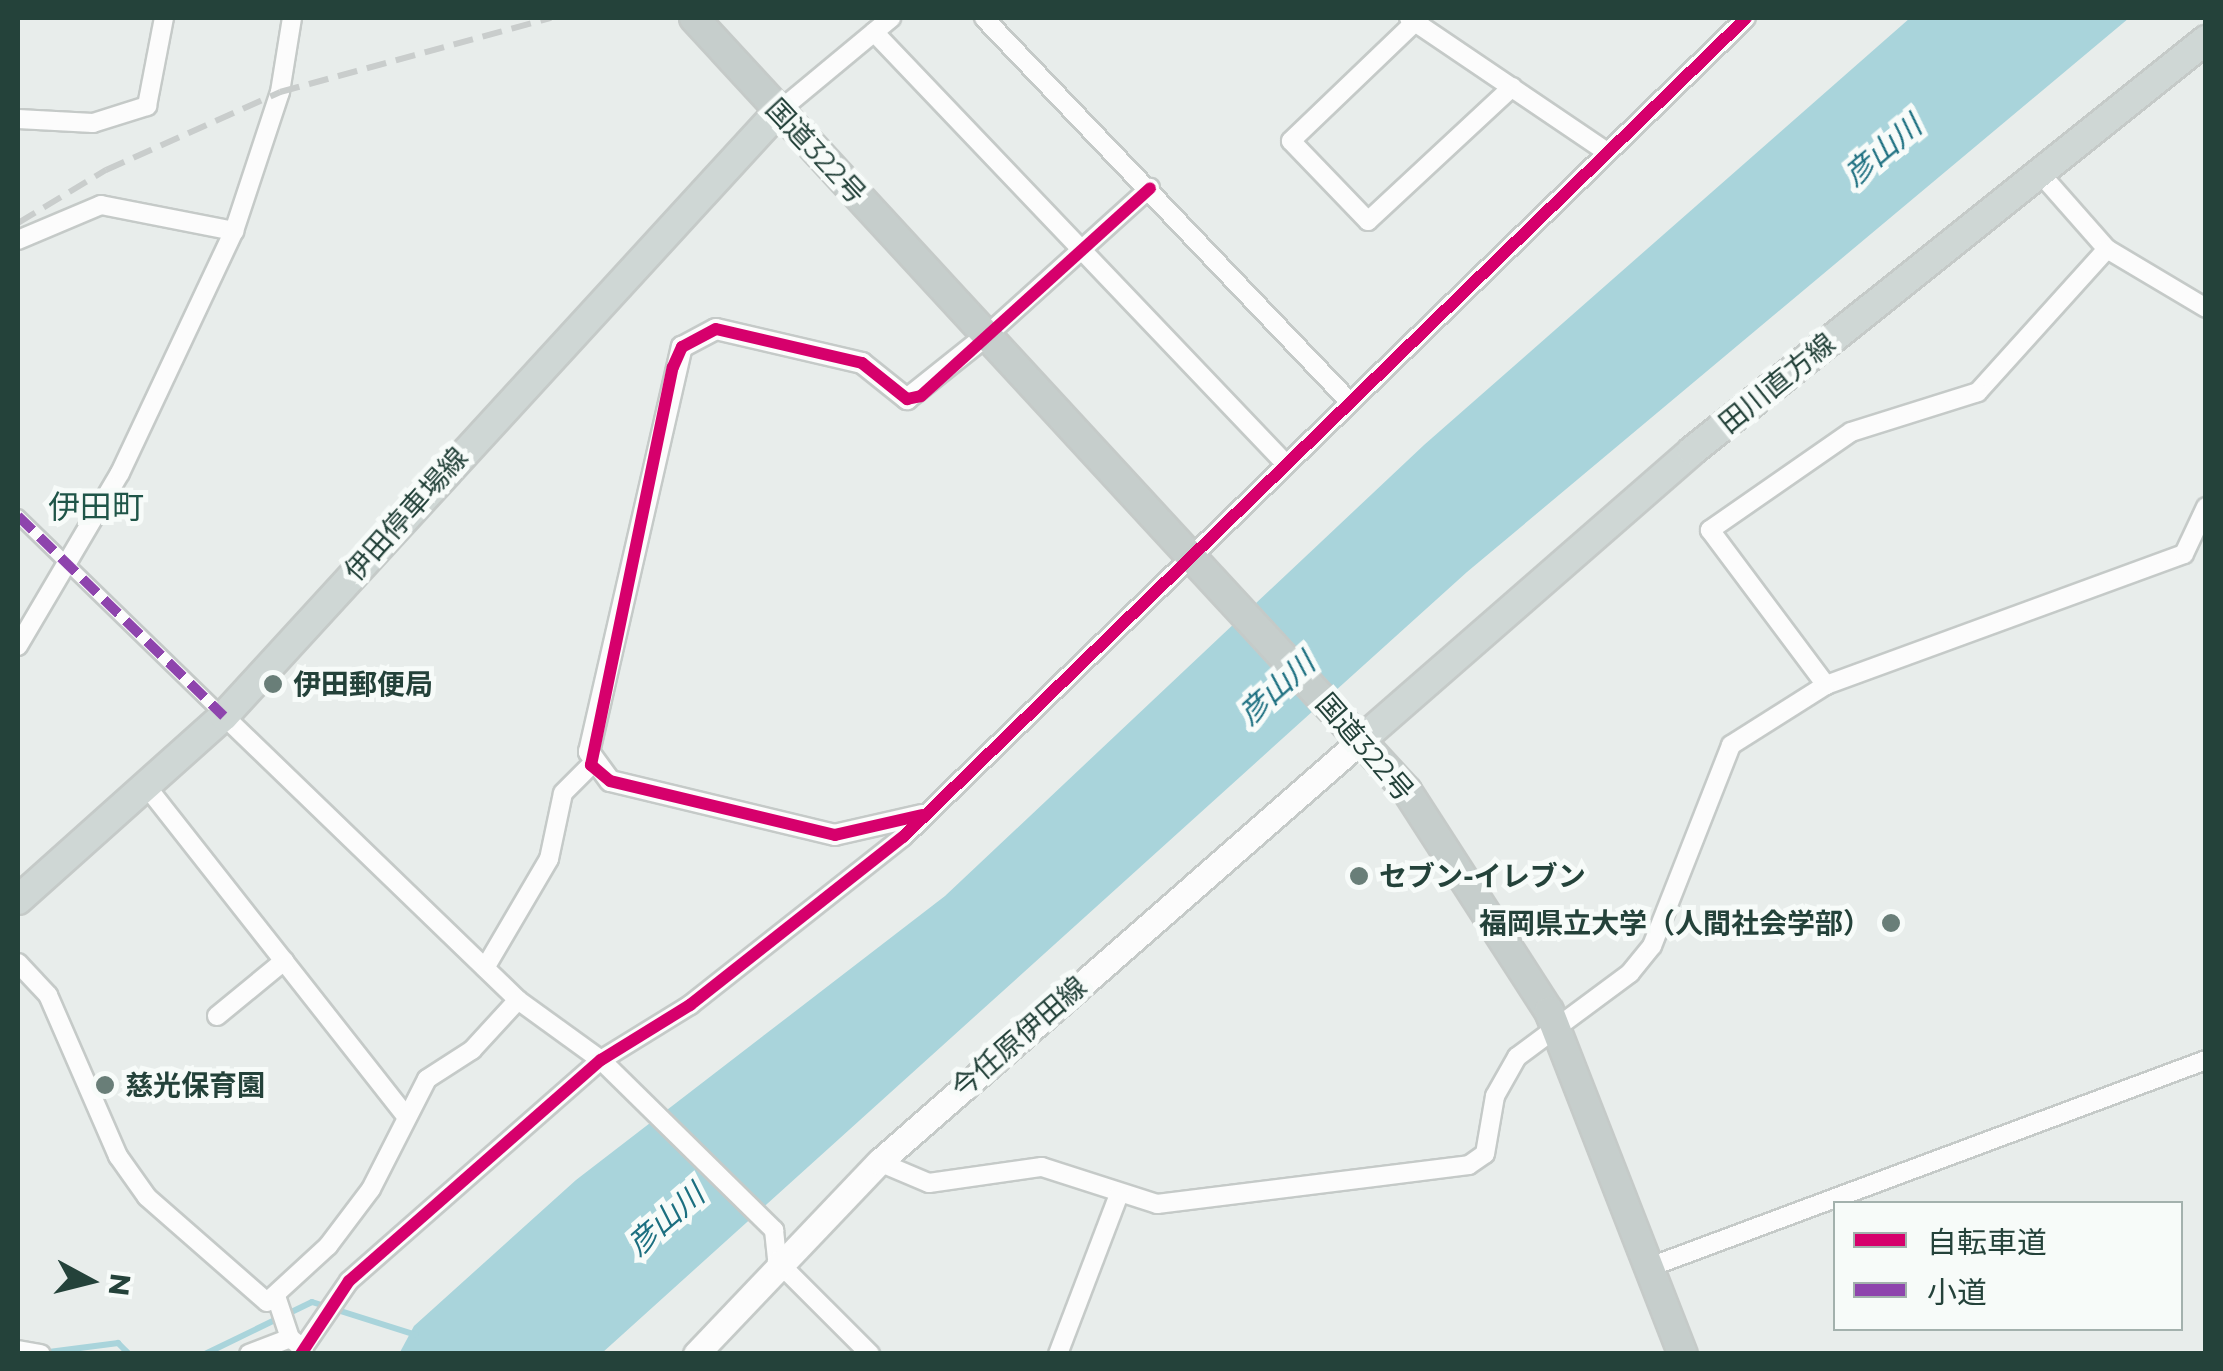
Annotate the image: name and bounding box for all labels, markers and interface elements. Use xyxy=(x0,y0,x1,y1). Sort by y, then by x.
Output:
street label: 国道322号 xyxy=(759,91,873,211)
water label: 彦山川 xyxy=(1837,108,1929,194)
street label: 田川直方線 xyxy=(1712,326,1842,440)
street label: 伊田停車場線 xyxy=(337,440,475,588)
district label: 伊田町 xyxy=(48,488,144,526)
water label: 彦山川 xyxy=(1232,646,1322,732)
place label: 伊田郵便局 xyxy=(293,667,433,701)
marker: 伊田郵便局 xyxy=(262,673,284,695)
street label: 国道322号 xyxy=(1309,686,1421,808)
place label: セブン-イレブン xyxy=(1379,859,1586,893)
marker: セブン-イレブン xyxy=(1348,865,1370,887)
place label: 福岡県立大学（人間社会学部） xyxy=(1479,906,1871,940)
marker: 福岡県立大学（人間社会学部） xyxy=(1880,912,1902,934)
street label: 今任原伊田線 xyxy=(945,969,1093,1105)
place label: 慈光保育園 xyxy=(125,1068,265,1102)
marker: 慈光保育園 xyxy=(94,1074,116,1096)
water label: 彦山川 xyxy=(620,1177,712,1263)
legend xyxy=(1833,1201,2183,1331)
text: 自転車道 xyxy=(1927,1224,2047,1261)
north arrow xyxy=(40,1231,140,1331)
text: N xyxy=(102,1271,138,1298)
text: 小道 xyxy=(1927,1274,1987,1311)

